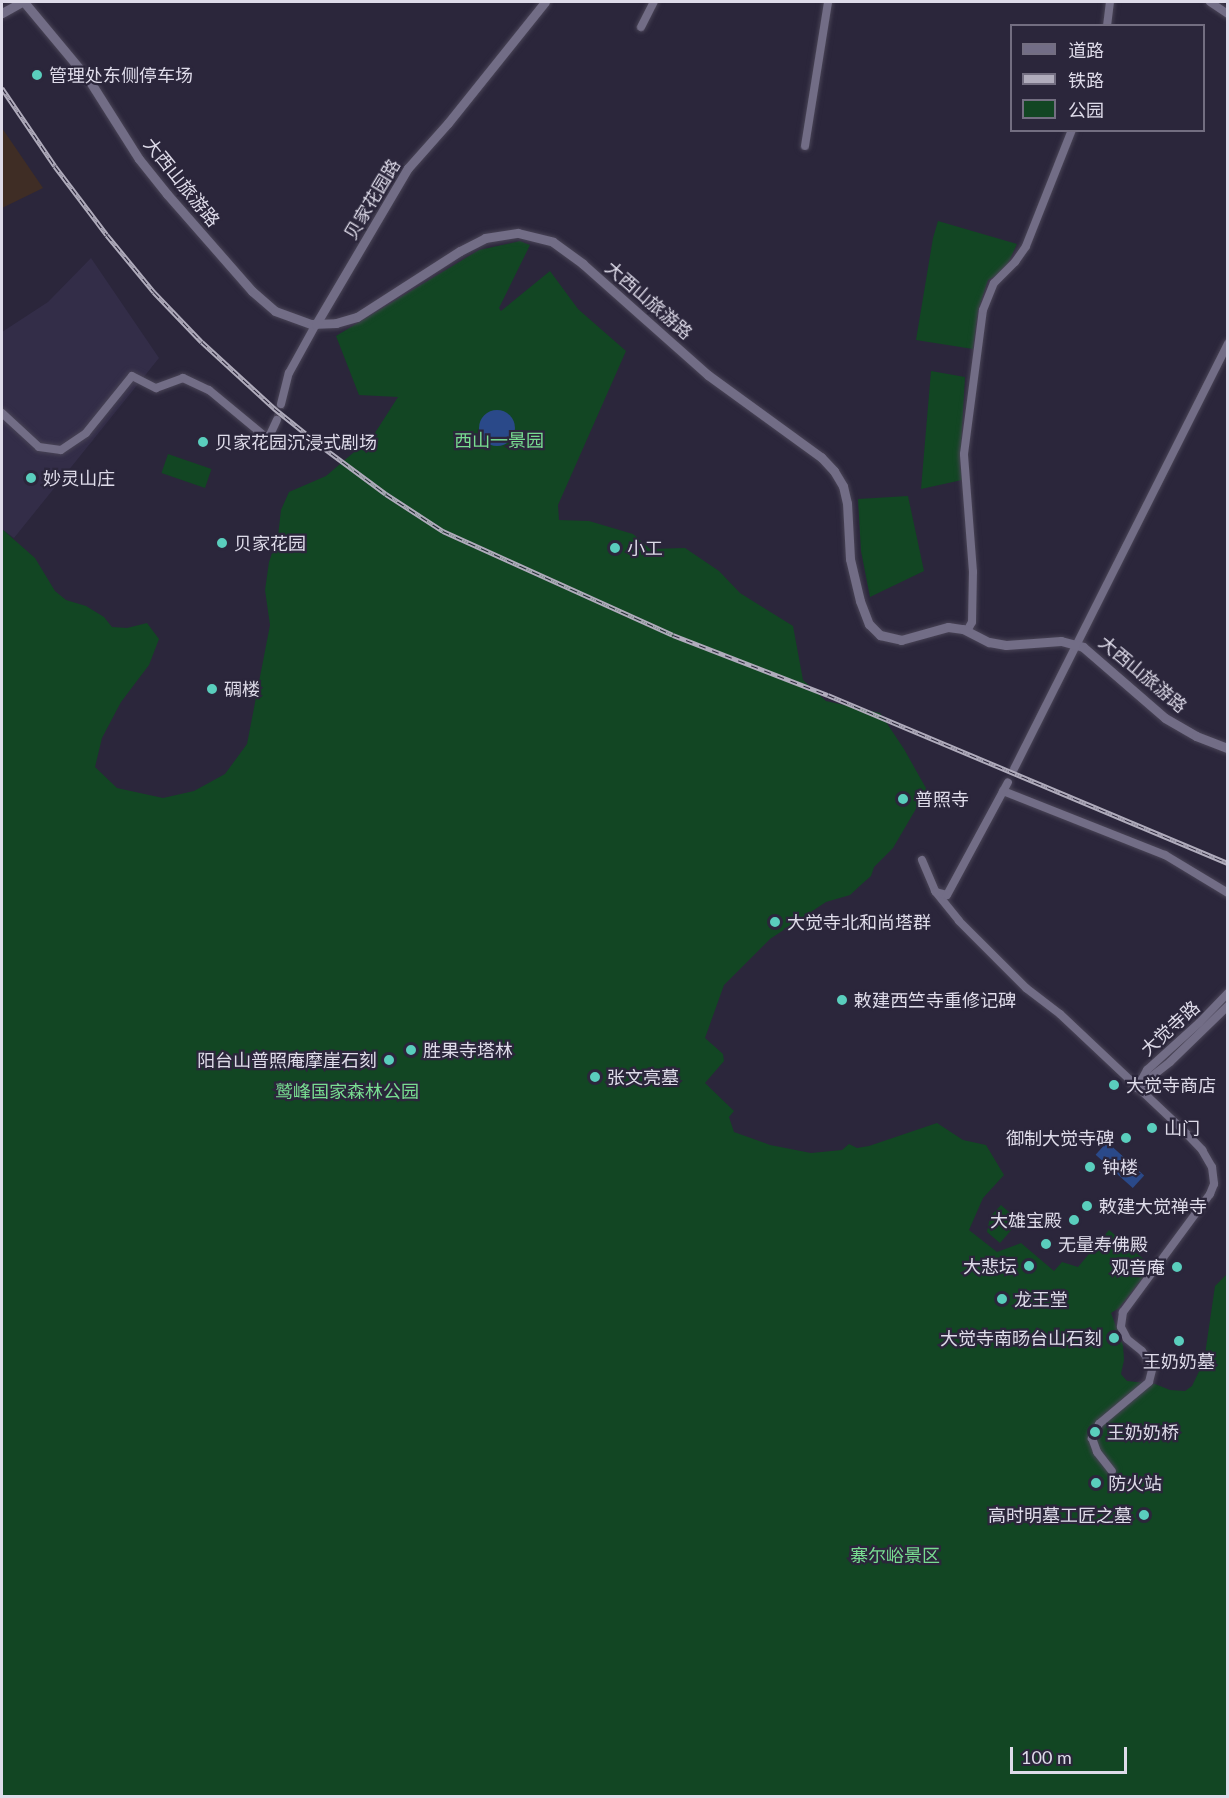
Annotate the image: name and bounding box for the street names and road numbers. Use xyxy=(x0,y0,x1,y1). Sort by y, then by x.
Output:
street label: 大西山旅游路 xyxy=(140,133,224,231)
street label: 贝家花园路 xyxy=(340,155,404,243)
street label: 大西山旅游路 xyxy=(601,256,697,344)
street label: 大西山旅游路 xyxy=(1095,631,1191,717)
street label: 大觉寺路 xyxy=(1136,996,1204,1060)

